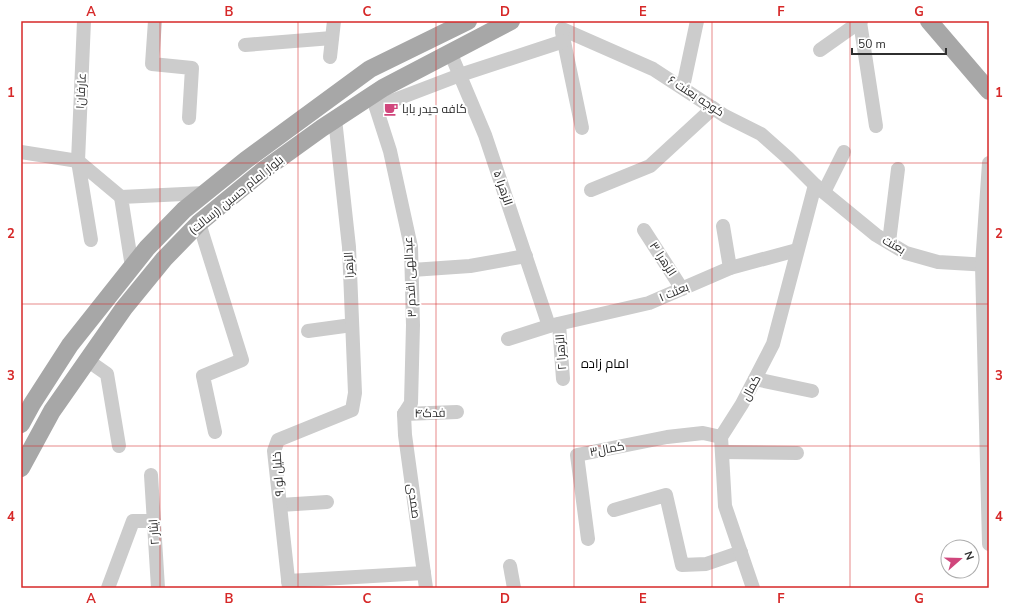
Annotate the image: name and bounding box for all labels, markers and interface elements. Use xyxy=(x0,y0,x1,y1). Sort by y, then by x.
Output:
text: A xyxy=(86,3,96,21)
text: B xyxy=(225,3,234,21)
text: C xyxy=(363,3,372,21)
text: D xyxy=(500,3,510,21)
text: E xyxy=(639,3,647,21)
text: F xyxy=(777,3,785,21)
text: G xyxy=(914,3,924,21)
scale bar xyxy=(852,30,946,56)
text: 50 m xyxy=(858,36,886,52)
street label: عارفان۱ xyxy=(72,72,90,110)
street label: کوچه بعثت ۶ xyxy=(664,72,727,121)
text: 1 xyxy=(7,84,15,102)
text: 1 xyxy=(995,84,1003,102)
cafe icon: کافه حیدر بابا xyxy=(383,101,399,117)
place label: کافه حیدر بابا xyxy=(402,101,467,117)
street label: بلوار امام حسین (رسالت) xyxy=(185,152,287,238)
street label: الزهرا ۵ xyxy=(490,168,516,208)
text: 2 xyxy=(7,225,15,243)
text: 2 xyxy=(995,225,1003,243)
street label: بعثت xyxy=(880,232,908,258)
street label: عبدالهی اقدم ۳ xyxy=(400,236,420,318)
street label: الزهرا ۳ xyxy=(646,239,680,279)
street label: الزهرا xyxy=(340,251,358,279)
street label: بعثت ۱ xyxy=(657,279,691,305)
street label: الزهرا ۲ xyxy=(552,334,570,370)
district label: امام زاده xyxy=(581,355,629,373)
text: 3 xyxy=(7,367,15,385)
text: 3 xyxy=(995,367,1003,385)
street label: کمال xyxy=(738,372,764,404)
street label: فدک۴ xyxy=(414,405,446,421)
street label: کمال۳ xyxy=(588,438,626,460)
street label: خلیل لو ۹ xyxy=(268,451,288,497)
street label: صمدی xyxy=(404,482,424,520)
text: 4 xyxy=(7,508,15,526)
text: 4 xyxy=(995,508,1003,526)
street label: ایثار ۲ xyxy=(145,518,163,546)
north arrow xyxy=(940,539,980,579)
text: N xyxy=(960,549,977,562)
text: A xyxy=(86,590,96,608)
text: B xyxy=(225,590,234,608)
text: C xyxy=(363,590,372,608)
text: D xyxy=(500,590,510,608)
text: E xyxy=(639,590,647,608)
text: F xyxy=(777,590,785,608)
text: G xyxy=(914,590,924,608)

